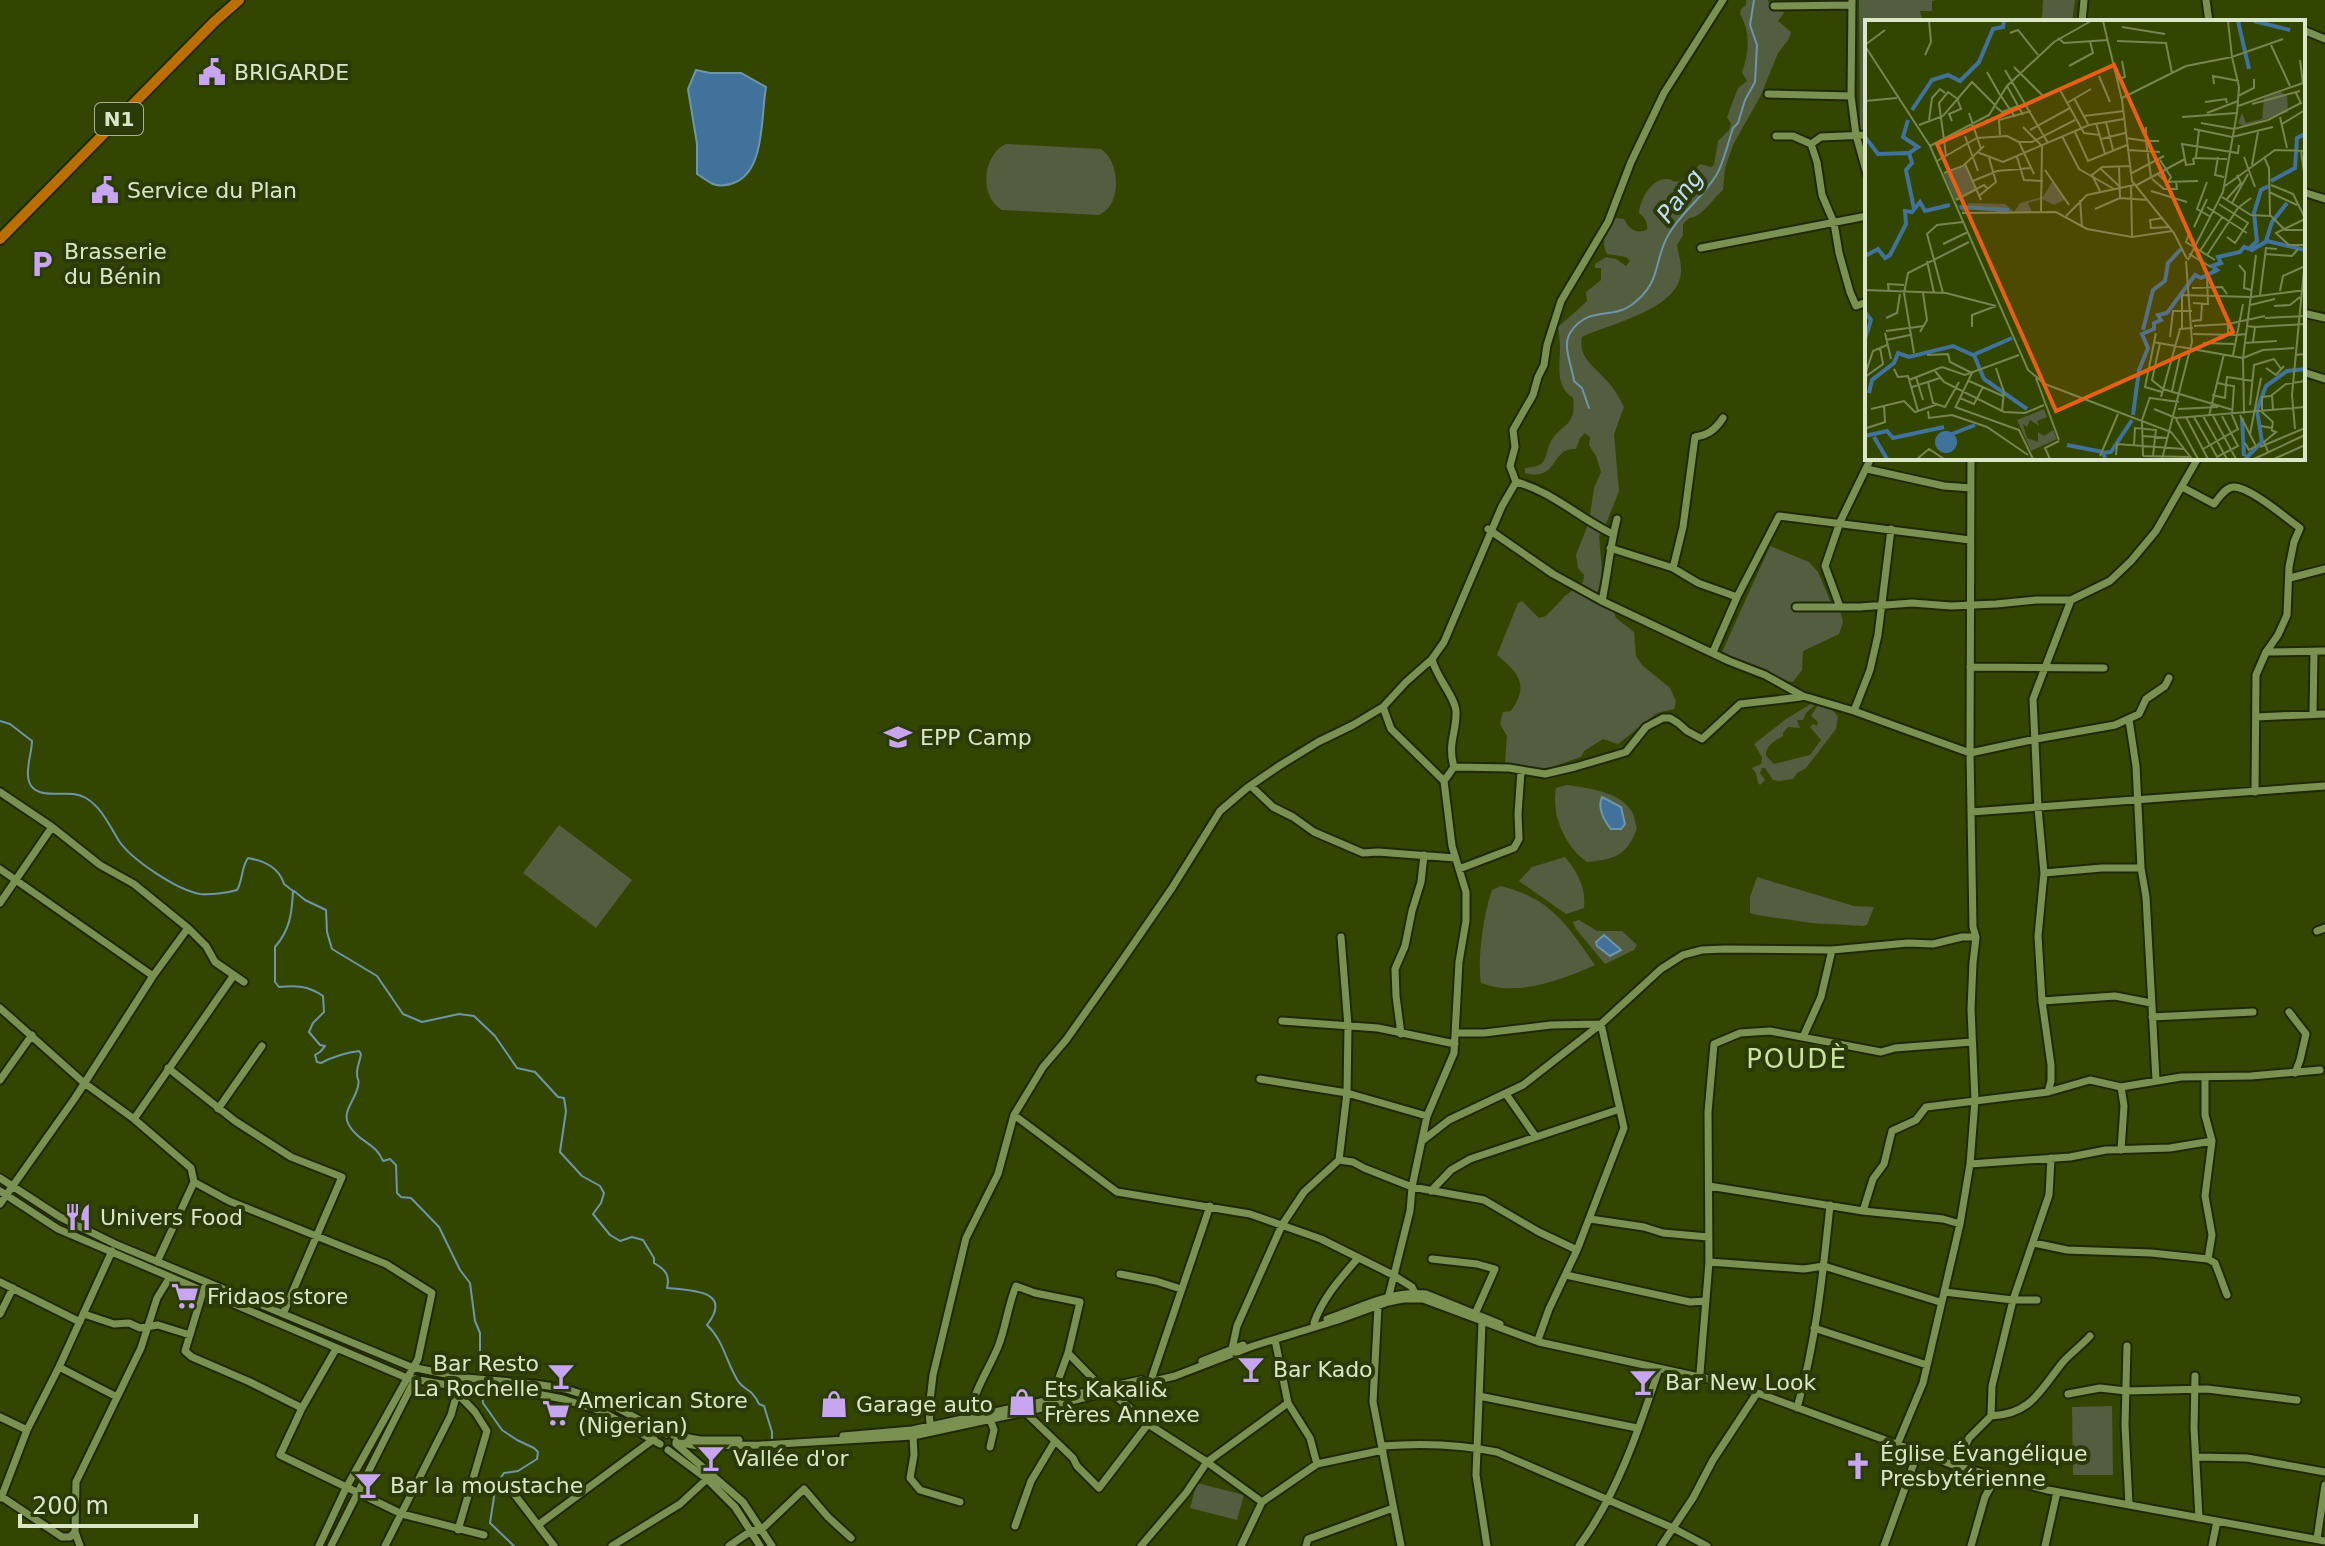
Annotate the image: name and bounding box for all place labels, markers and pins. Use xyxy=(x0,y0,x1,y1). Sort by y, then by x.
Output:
public building icon: BRIGARDE xyxy=(197,57,227,87)
place label: BRIGARDE xyxy=(234,60,349,85)
public building icon: Service du Plan xyxy=(90,175,120,205)
place label: Service du Plan xyxy=(127,178,297,203)
place label: Brasserie du Bénin xyxy=(64,239,167,289)
parking icon: Brasserie du Bénin xyxy=(27,249,57,279)
school or university icon: EPP Camp xyxy=(883,722,913,752)
place label: EPP Camp xyxy=(920,725,1032,750)
restaurant icon: Univers Food xyxy=(63,1202,93,1232)
place label: Univers Food xyxy=(100,1205,243,1230)
supermarket icon: Fridaos store xyxy=(170,1281,200,1311)
place label: Fridaos store xyxy=(207,1284,348,1309)
place label: Bar Resto La Rochelle xyxy=(413,1351,539,1401)
bar icon: Bar Kado xyxy=(1236,1354,1266,1384)
place label: Bar Kado xyxy=(1273,1357,1373,1382)
bar icon: Bar Resto La Rochelle xyxy=(546,1361,576,1391)
bar icon: Bar New Look xyxy=(1628,1367,1658,1397)
place label: Bar New Look xyxy=(1665,1370,1816,1395)
place label: Ets Kakali& Frères Annexe xyxy=(1044,1377,1200,1427)
shop icon: Ets Kakali& Frères Annexe xyxy=(1007,1387,1037,1417)
place label: American Store (Nigerian) xyxy=(578,1388,748,1438)
shop icon: Garage auto xyxy=(819,1389,849,1419)
place label: Garage auto xyxy=(856,1392,993,1417)
supermarket icon: American Store (Nigerian) xyxy=(541,1398,571,1428)
place label: Église Évangélique Presbytérienne xyxy=(1880,1441,2088,1491)
bar icon: Vallée d'or xyxy=(696,1443,726,1473)
place label: Vallée d'or xyxy=(733,1446,850,1471)
church icon: Église Évangélique Presbytérienne xyxy=(1843,1451,1873,1481)
bar icon: Bar la moustache xyxy=(353,1470,383,1500)
place label: Bar la moustache xyxy=(390,1473,583,1498)

